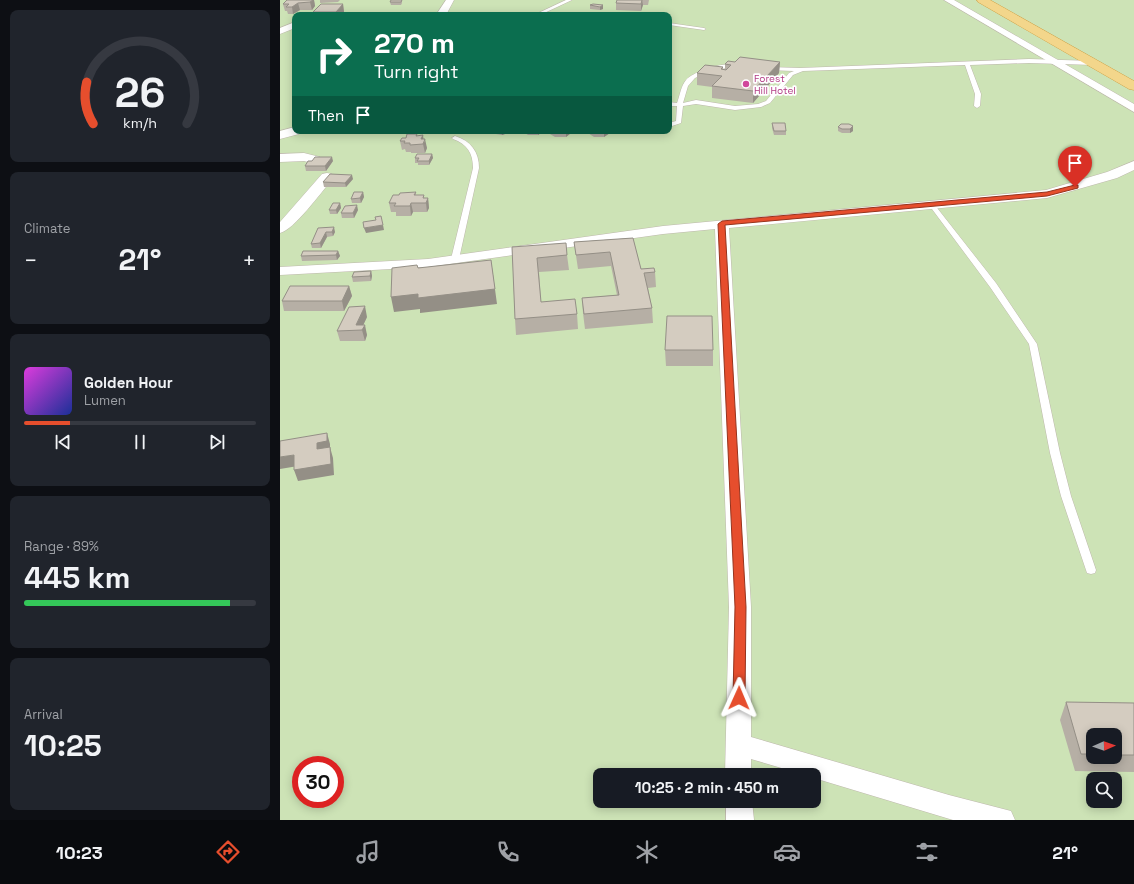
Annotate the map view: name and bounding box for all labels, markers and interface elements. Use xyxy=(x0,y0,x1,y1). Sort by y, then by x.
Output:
text: 270 m xyxy=(374,25,455,61)
icon: right xyxy=(308,28,360,80)
text: Turn right xyxy=(374,60,458,83)
text: 26 xyxy=(115,66,165,119)
place label: Forest Hill Hotel xyxy=(754,72,796,97)
marker: Forest Hill Hotel xyxy=(741,79,751,89)
icon: arrive xyxy=(352,104,374,126)
text: Then xyxy=(308,106,344,125)
text: km/h xyxy=(123,114,157,132)
pin xyxy=(1058,146,1092,187)
icon: arrive xyxy=(1064,152,1086,174)
text: Climate xyxy=(24,220,70,237)
text: 21° xyxy=(118,240,162,279)
text: − xyxy=(24,246,38,274)
text: + xyxy=(242,246,256,274)
text: Golden Hour xyxy=(84,373,173,392)
text: Lumen xyxy=(84,392,126,409)
icon: previous xyxy=(52,431,74,453)
icon: pause xyxy=(129,431,151,453)
icon: next xyxy=(206,431,228,453)
text: Range · 89% xyxy=(24,538,99,555)
text: 445 km xyxy=(24,558,130,597)
position arrow xyxy=(718,677,760,719)
text: Arrival xyxy=(24,706,63,723)
text: 10:25 xyxy=(24,726,102,765)
north arrow xyxy=(1086,728,1122,764)
map controls xyxy=(1086,728,1122,808)
speed limit sign: 30 xyxy=(292,756,344,808)
button: search xyxy=(1086,772,1122,808)
text: 10:25 · 2 min · 450 m xyxy=(635,778,779,797)
icon: directions xyxy=(214,838,242,866)
icon: music xyxy=(354,838,382,866)
icon: phone xyxy=(494,838,522,866)
icon: climate xyxy=(633,838,661,866)
icon: car xyxy=(773,838,801,866)
icon: filters xyxy=(913,838,941,866)
text: 10:23 xyxy=(56,841,103,864)
text: 21° xyxy=(1052,841,1078,864)

